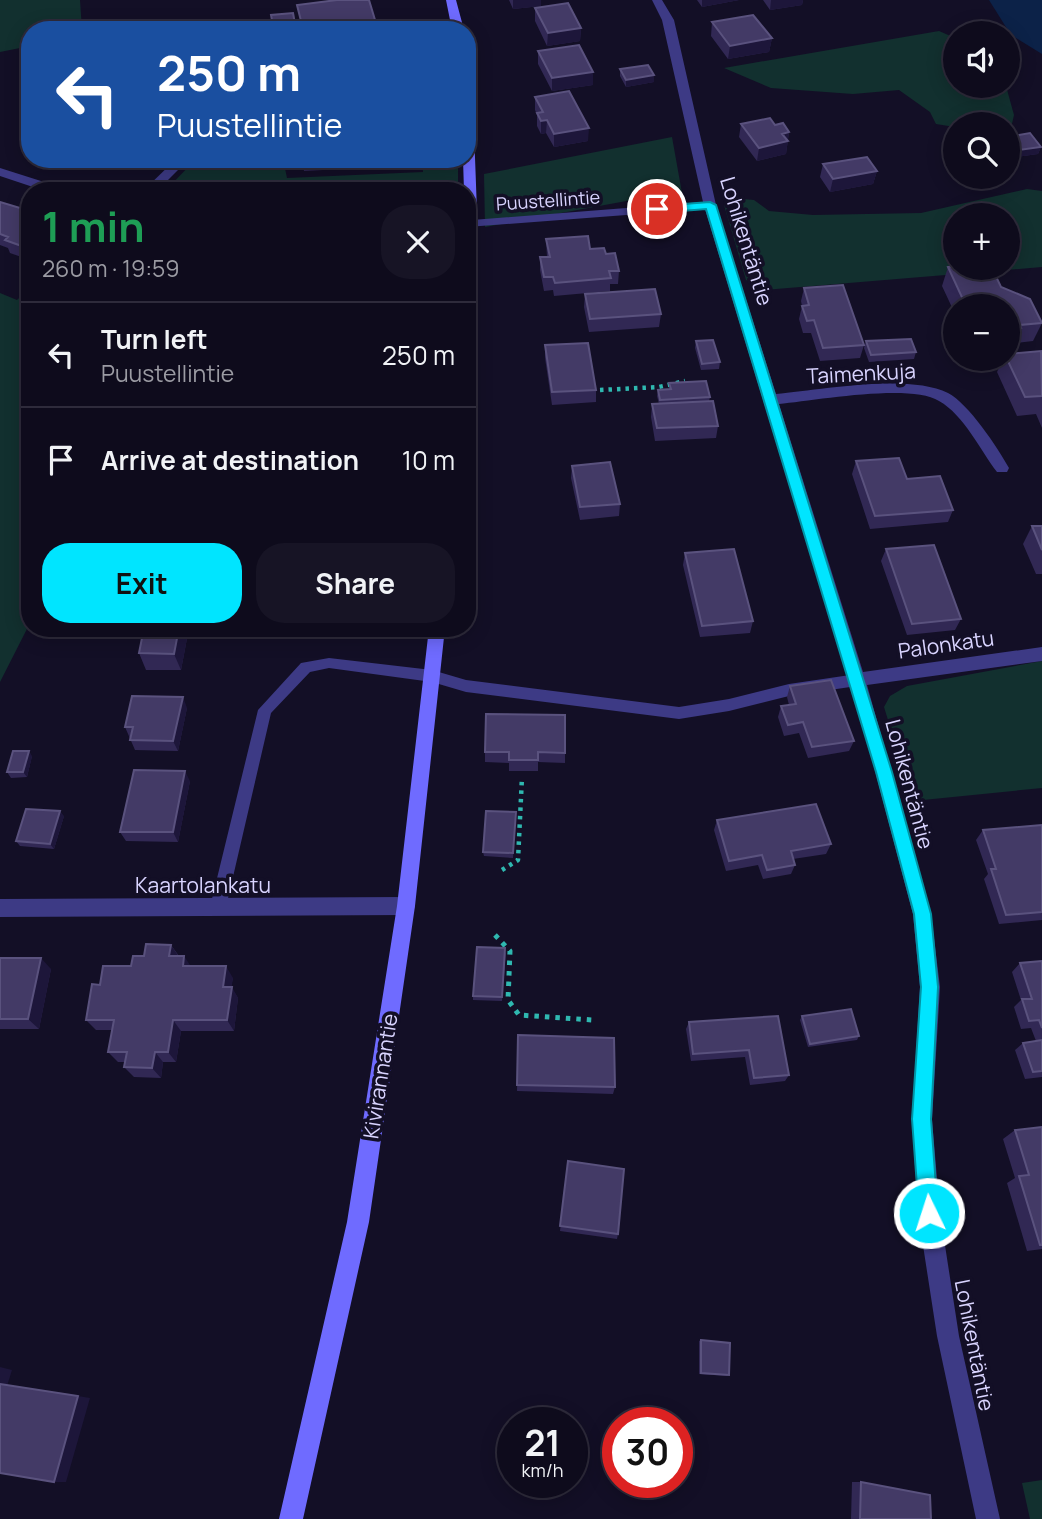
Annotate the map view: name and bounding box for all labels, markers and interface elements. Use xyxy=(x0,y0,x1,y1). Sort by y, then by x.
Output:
map controls xyxy=(943,21,1020,371)
button: sound xyxy=(943,21,1020,98)
text: 250 m xyxy=(157,39,301,106)
icon: left xyxy=(42,49,133,140)
text: Puustellintie xyxy=(157,103,342,147)
button: search xyxy=(943,112,1020,189)
street label: Lohikentäntie xyxy=(714,173,780,309)
pin xyxy=(627,179,687,239)
street label: Puustellintie xyxy=(495,184,601,216)
icon: arrive xyxy=(638,190,676,228)
text: 1 min xyxy=(42,197,145,255)
button: + xyxy=(943,203,1020,280)
button: close xyxy=(381,205,455,279)
text: 260 m · 19:59 xyxy=(42,252,180,284)
button: − xyxy=(943,294,1020,371)
text: Turn left xyxy=(101,321,208,357)
icon: left xyxy=(42,336,80,374)
text: 250 m xyxy=(382,337,455,373)
street label: Taimenkuja xyxy=(806,356,916,390)
text: Puustellintie xyxy=(101,357,234,389)
icon: arrive xyxy=(42,441,80,479)
text: Arrive at destination xyxy=(101,442,359,478)
text: 10 m xyxy=(402,442,455,478)
button: Exit xyxy=(42,543,242,623)
button: Share xyxy=(256,543,455,623)
street label: Palonkatu xyxy=(896,623,996,665)
street label: Lohikentäntie xyxy=(879,716,941,852)
street label: Kaartolankatu xyxy=(135,871,271,899)
street label: Kivirannantie xyxy=(356,1011,404,1141)
position arrow xyxy=(892,1176,966,1250)
street label: Lohikentäntie xyxy=(949,1277,1001,1413)
speed limit sign: 30 xyxy=(602,1407,693,1498)
text: 21 xyxy=(524,1419,561,1467)
text: km/h xyxy=(522,1458,563,1482)

